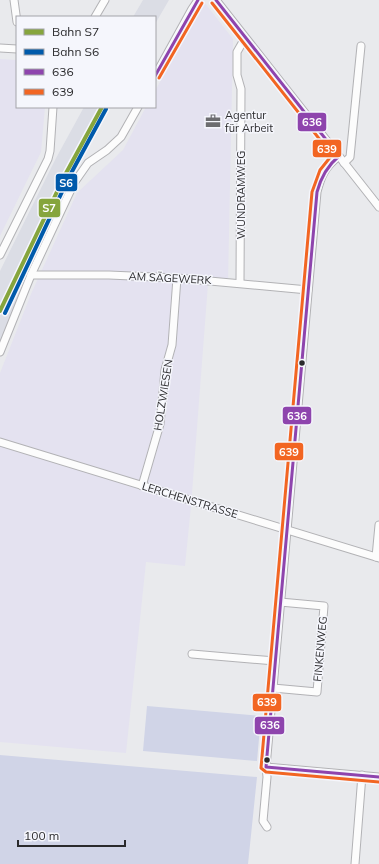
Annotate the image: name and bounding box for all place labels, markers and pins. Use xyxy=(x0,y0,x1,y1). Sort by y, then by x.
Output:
place label: Agentur für Arbeit xyxy=(225,108,273,135)
office icon: Agentur für Arbeit xyxy=(204,112,222,130)
unlabelled marker xyxy=(297,358,307,368)
unlabelled marker xyxy=(262,755,272,765)

